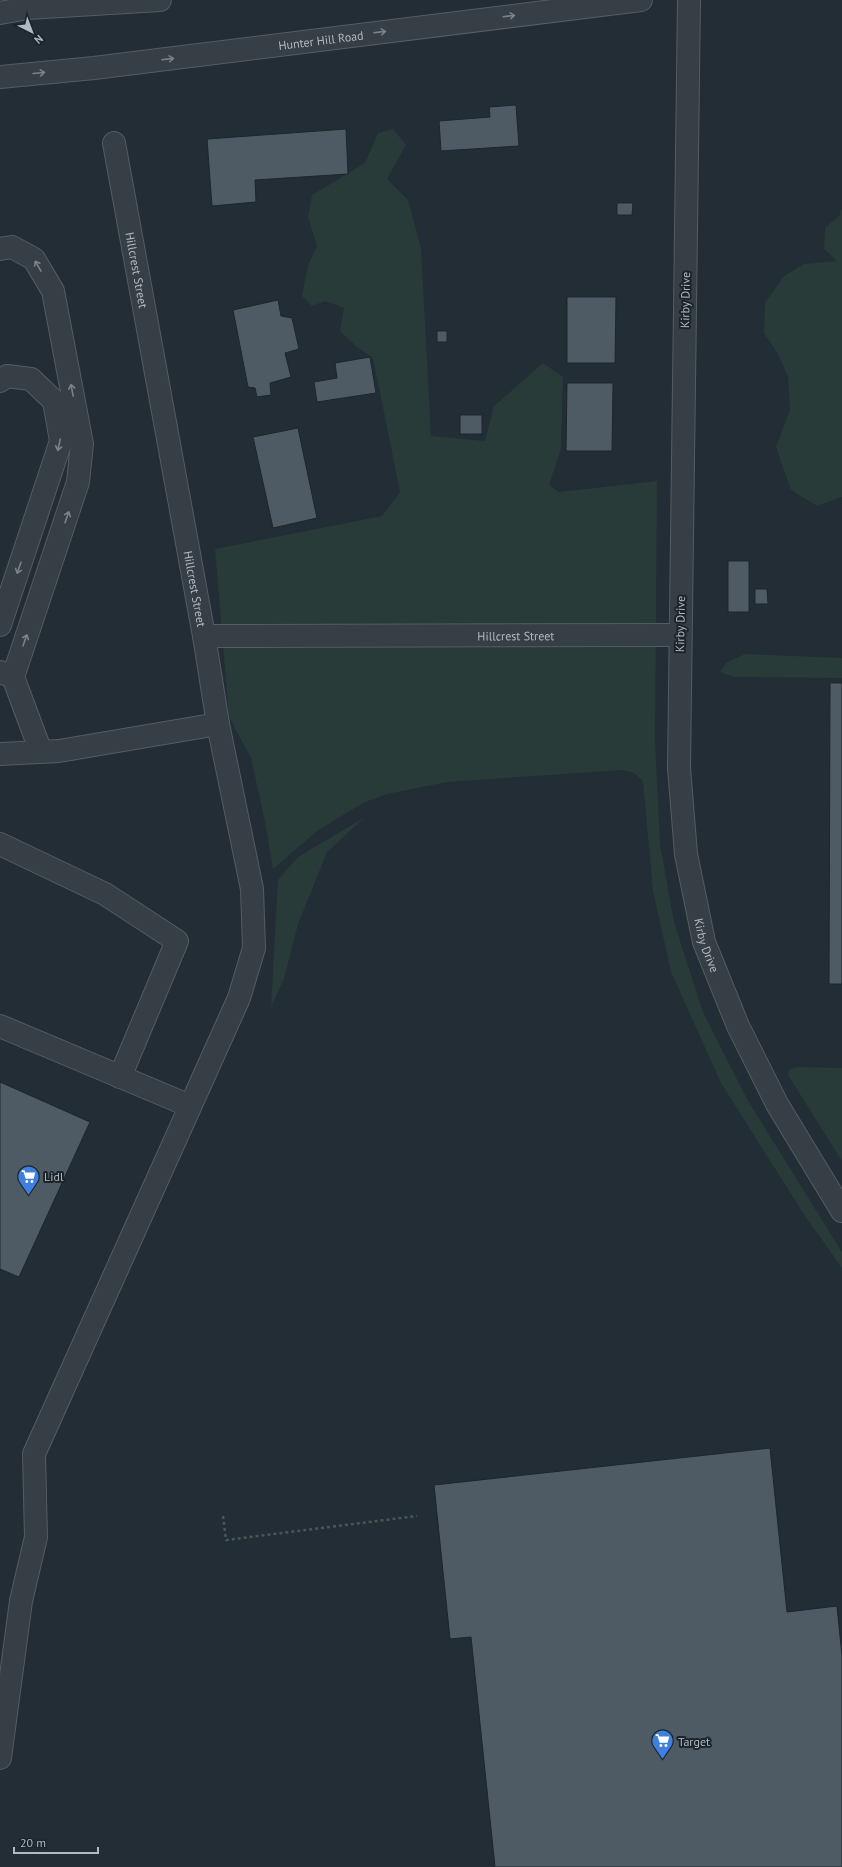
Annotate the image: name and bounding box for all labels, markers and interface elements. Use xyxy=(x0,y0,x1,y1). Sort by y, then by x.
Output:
north arrow xyxy=(12,12,52,52)
one-way arrow xyxy=(502,12,515,20)
street label: Hunter Hill Road xyxy=(277,27,364,53)
one-way arrow xyxy=(373,28,386,36)
text: N xyxy=(31,32,46,47)
one-way arrow xyxy=(161,55,174,63)
one-way arrow xyxy=(32,70,45,77)
street label: Hillcrest Street xyxy=(123,231,151,309)
one-way arrow xyxy=(33,260,41,272)
street label: Kirby Drive xyxy=(677,272,693,328)
one-way arrow xyxy=(67,384,75,397)
one-way arrow xyxy=(55,438,63,451)
one-way arrow xyxy=(63,511,71,523)
street label: Hillcrest Street xyxy=(181,549,210,628)
one-way arrow xyxy=(15,562,22,575)
street label: Kirby Drive xyxy=(672,596,688,652)
street label: Hillcrest Street xyxy=(477,628,554,643)
one-way arrow xyxy=(22,634,29,647)
street label: Kirby Drive xyxy=(692,917,723,974)
supermarket icon: Lidl xyxy=(15,1163,41,1196)
place label: Lidl xyxy=(44,1169,64,1184)
supermarket icon: Target xyxy=(650,1728,676,1761)
place label: Target xyxy=(678,1734,710,1749)
scale bar xyxy=(14,1829,98,1855)
text: 20 m xyxy=(20,1835,46,1850)

